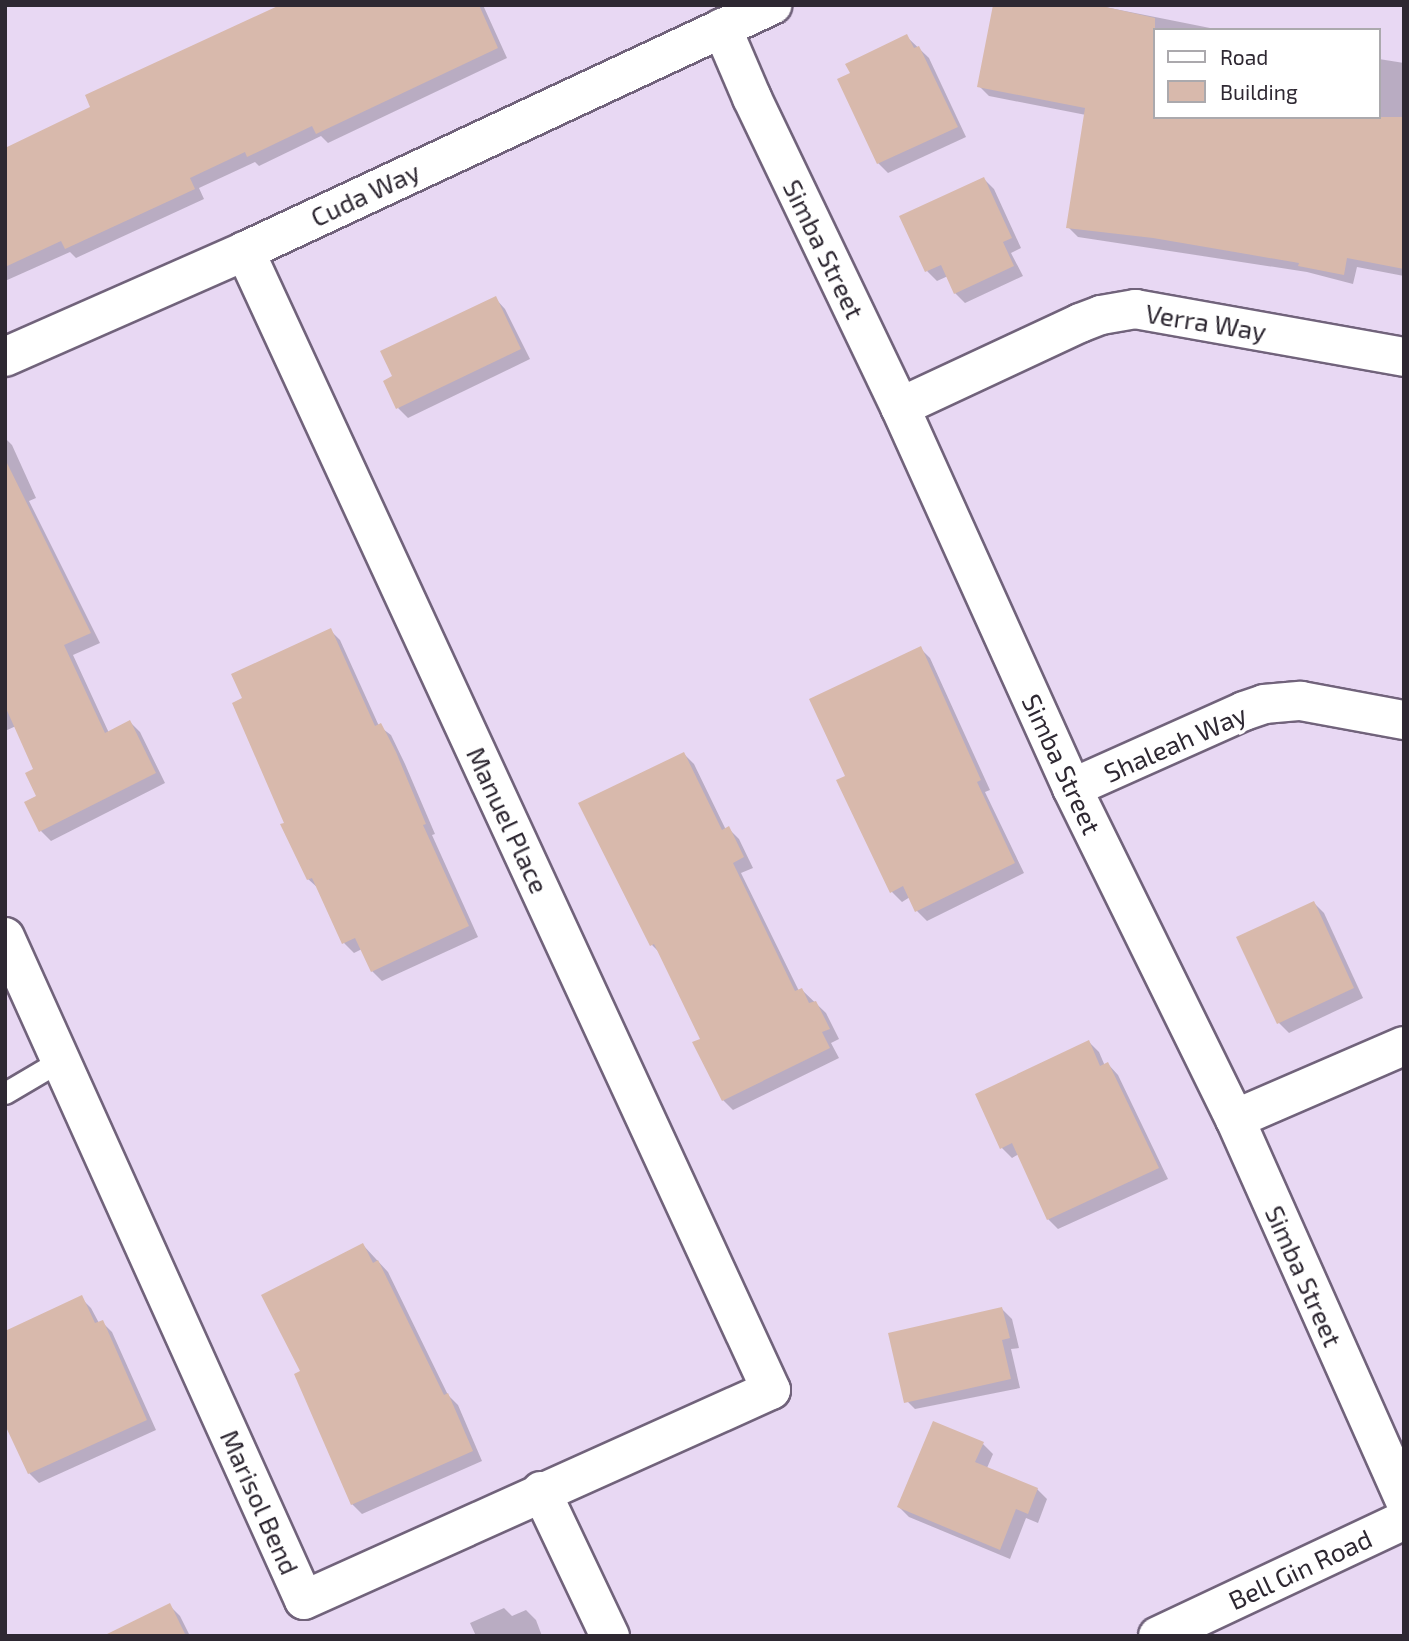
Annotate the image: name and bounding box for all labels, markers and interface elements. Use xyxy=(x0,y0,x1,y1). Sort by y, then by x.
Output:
legend xyxy=(1154,28,1381,119)
text: Road xyxy=(1220,44,1268,69)
text: Building xyxy=(1220,79,1298,104)
street label: Cuda Way xyxy=(305,155,425,233)
street label: Simba Street xyxy=(777,174,871,324)
street label: Verra Way xyxy=(1143,297,1269,347)
street label: Simba Street xyxy=(1016,689,1108,839)
street label: Shaleah Way xyxy=(1099,698,1251,788)
street label: Manuel Place xyxy=(460,742,556,898)
street label: Simba Street xyxy=(1259,1201,1349,1351)
street label: Marisol Bend xyxy=(214,1425,306,1579)
street label: Bell Gin Road xyxy=(1223,1522,1377,1616)

